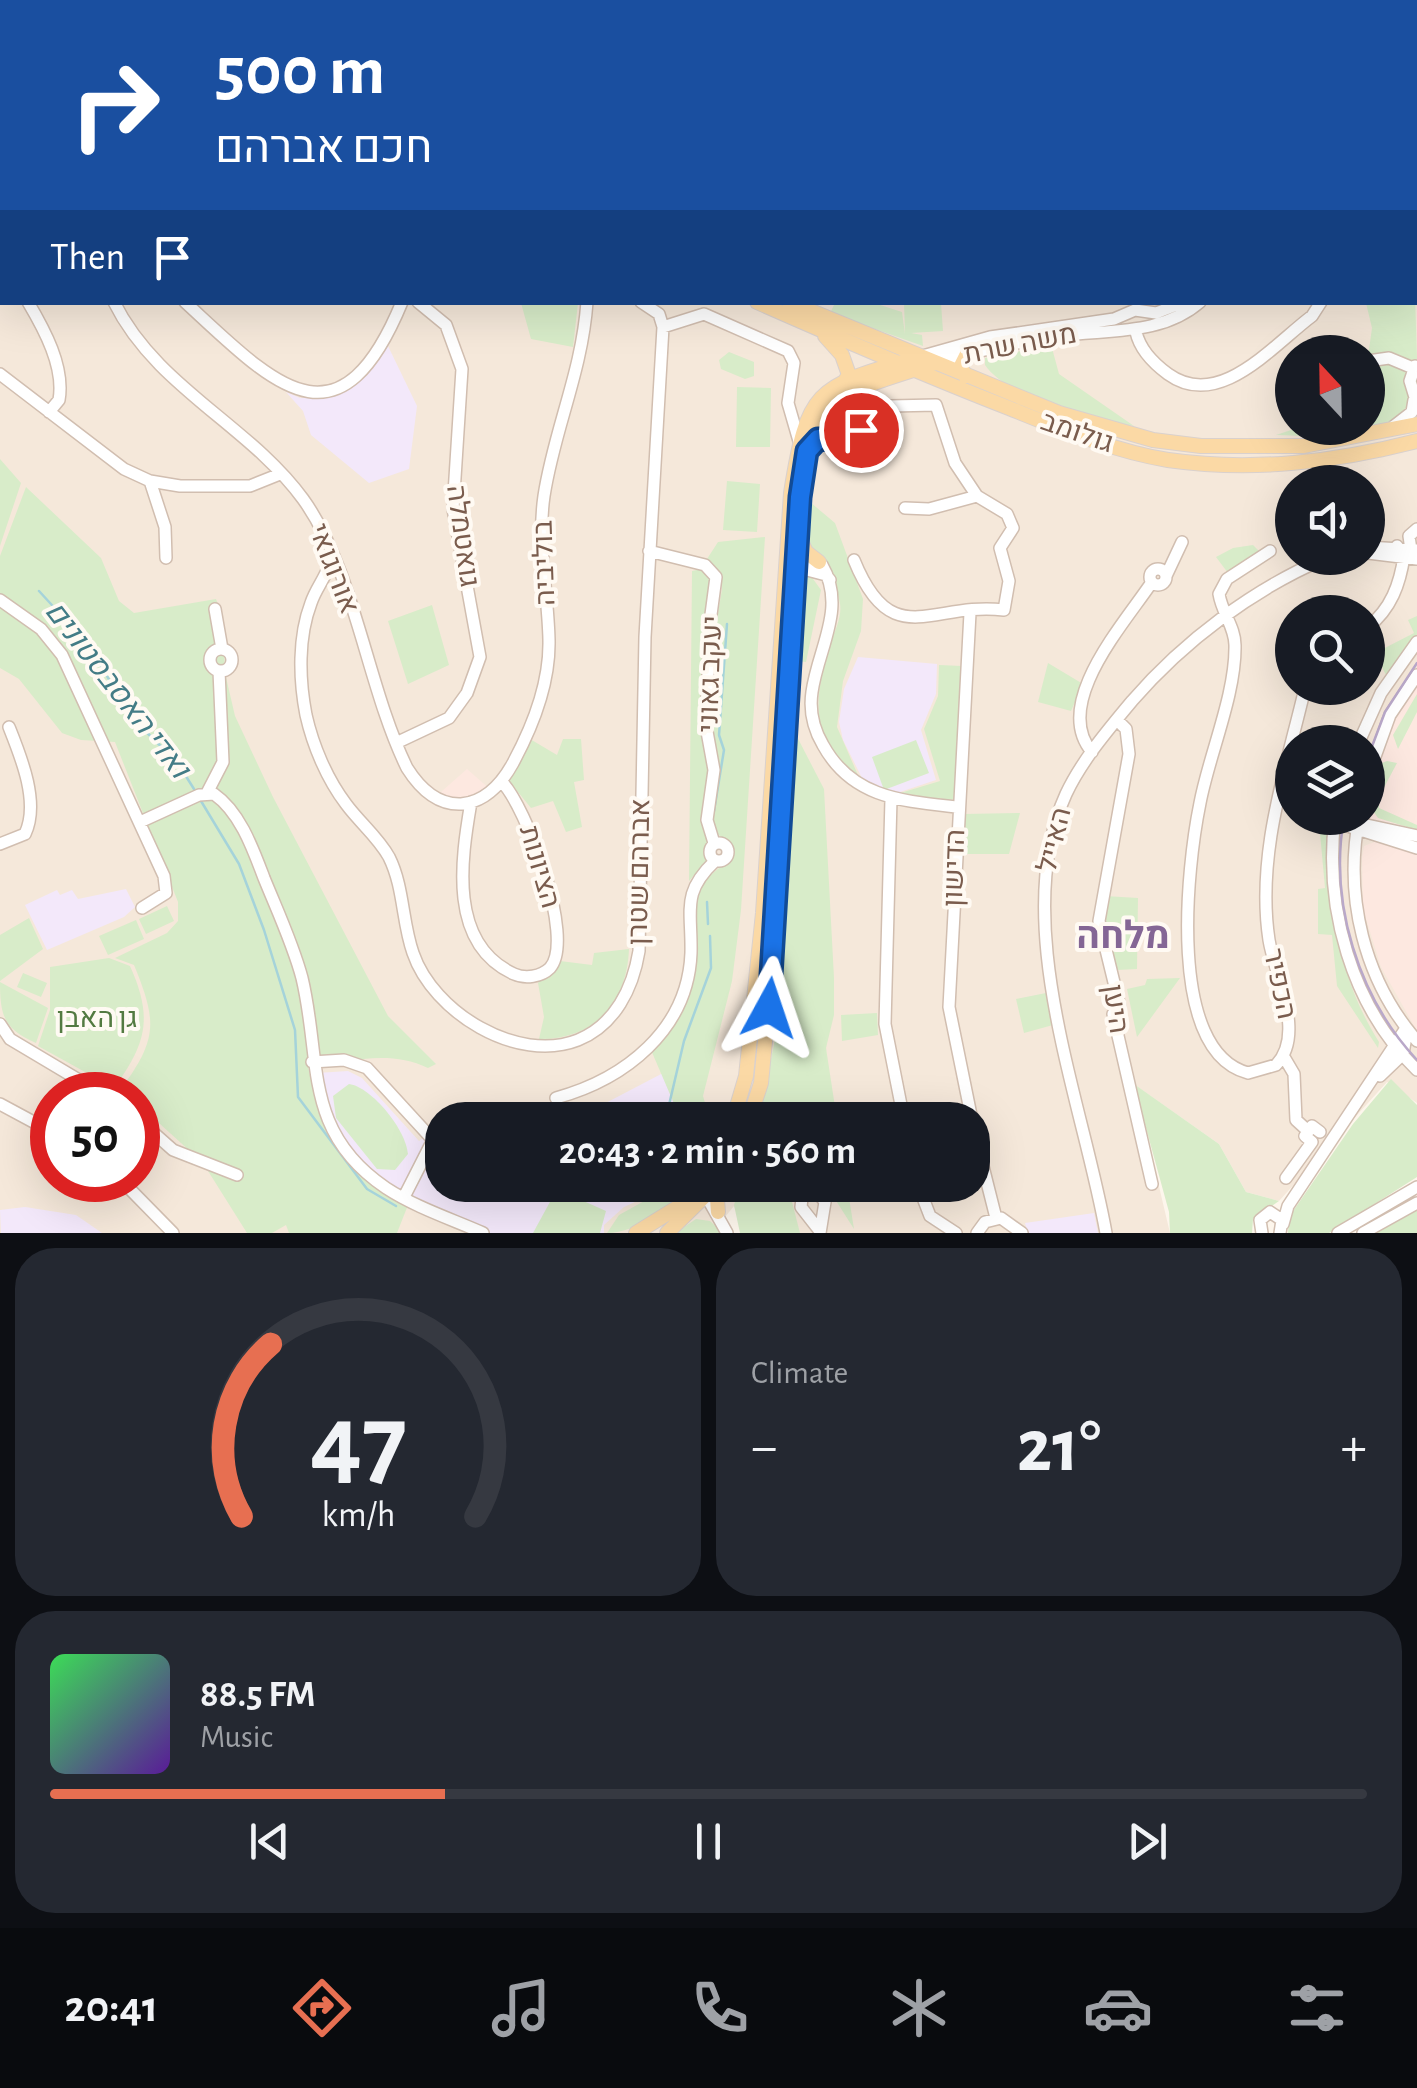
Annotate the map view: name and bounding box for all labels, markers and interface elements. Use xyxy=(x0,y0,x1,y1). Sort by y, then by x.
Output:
text: 500 m xyxy=(215,37,385,107)
icon: right xyxy=(50,40,180,170)
text: חכם אברהם xyxy=(215,126,432,171)
icon: arrive xyxy=(145,230,200,285)
text: Then xyxy=(50,239,125,277)
street label: משה שרת xyxy=(961,320,1079,370)
north arrow xyxy=(1275,335,1385,445)
map controls xyxy=(1275,335,1385,835)
pin xyxy=(819,388,904,473)
icon: arrive xyxy=(834,403,889,458)
street label: גולומב xyxy=(1037,408,1117,458)
button: sound xyxy=(1275,465,1385,575)
street label: גואטמלה xyxy=(441,483,483,589)
street label: אורוגואי xyxy=(303,520,363,618)
street label: בוליביה xyxy=(530,520,560,606)
button: search xyxy=(1275,595,1385,705)
water label: ואדי האסבסטונים xyxy=(39,596,196,785)
street label: יעקב גאוני xyxy=(695,615,727,733)
button: layers xyxy=(1275,725,1385,835)
street label: אברהם שטרן xyxy=(625,798,655,946)
street label: האייל xyxy=(1033,805,1077,875)
street label: הציונות xyxy=(514,823,564,911)
street label: הדישון xyxy=(940,829,970,907)
district label: מלחה xyxy=(1076,918,1170,956)
street label: הכפיר xyxy=(1258,946,1300,1022)
position arrow xyxy=(717,956,821,1060)
street label: היען xyxy=(1098,983,1132,1035)
park label: גן האבן xyxy=(57,1005,137,1033)
speed limit sign: 50 xyxy=(30,1072,160,1202)
text: 20:43 · 2 min · 560 m xyxy=(559,1133,856,1171)
text: Climate xyxy=(751,1357,848,1389)
text: 47 xyxy=(309,1391,407,1495)
text: 21° xyxy=(1017,1410,1101,1485)
text: − xyxy=(751,1420,777,1475)
text: + xyxy=(1341,1420,1367,1475)
text: km/h xyxy=(321,1497,395,1533)
text: 88.5 FM xyxy=(200,1676,316,1714)
text: Music xyxy=(200,1721,273,1753)
icon: previous xyxy=(242,1814,297,1869)
icon: pause xyxy=(681,1814,736,1869)
icon: next xyxy=(1120,1814,1175,1869)
icon: directions xyxy=(287,1973,357,2043)
icon: music xyxy=(486,1973,556,2043)
icon: phone xyxy=(685,1973,755,2043)
icon: climate xyxy=(884,1973,954,2043)
icon: car xyxy=(1083,1973,1153,2043)
icon: filters xyxy=(1282,1973,1352,2043)
text: 20:41 xyxy=(65,1985,158,2030)

